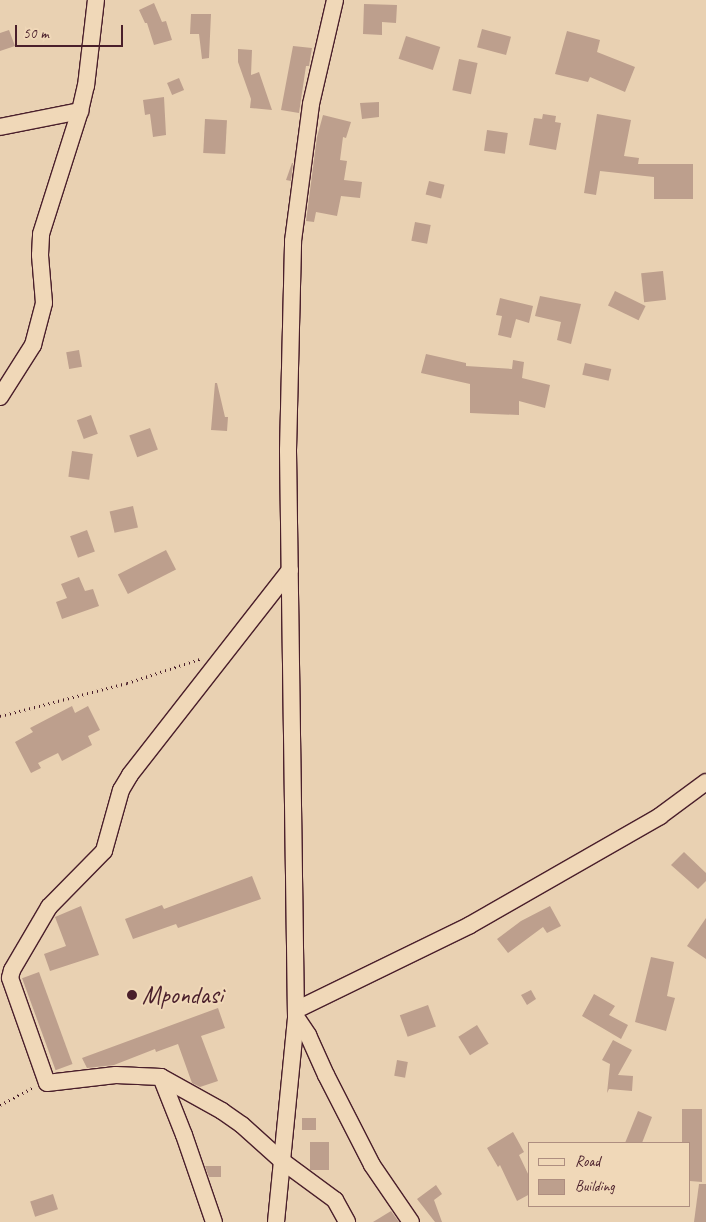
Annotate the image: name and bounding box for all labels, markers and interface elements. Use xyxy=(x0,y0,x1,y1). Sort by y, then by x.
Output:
scale bar xyxy=(18,15,125,47)
text: 50 m xyxy=(23,24,49,43)
place label: Mpondasi xyxy=(142,980,223,1010)
marker: Mpondasi xyxy=(126,989,138,1001)
legend xyxy=(528,1142,691,1207)
text: Road xyxy=(575,1152,600,1171)
text: Building xyxy=(575,1177,614,1196)

